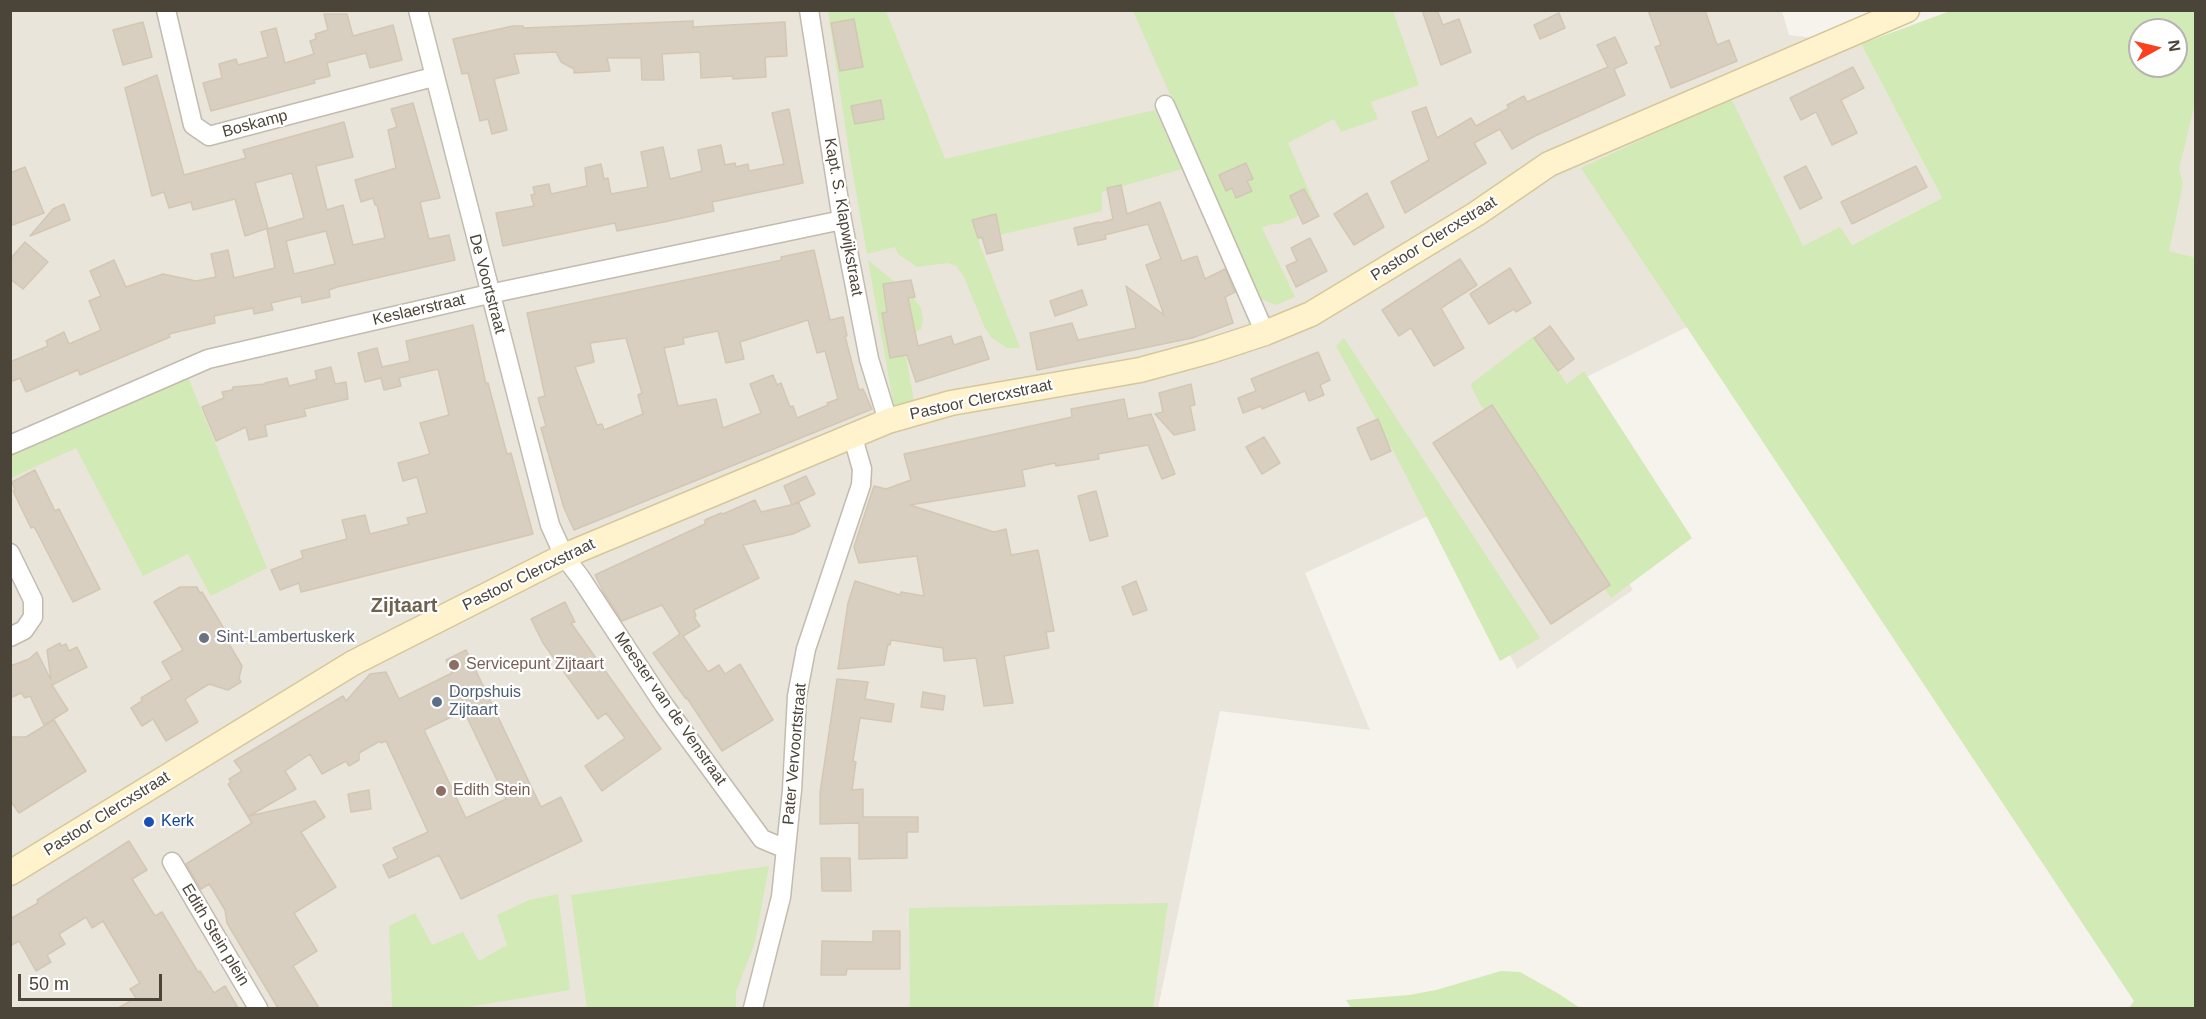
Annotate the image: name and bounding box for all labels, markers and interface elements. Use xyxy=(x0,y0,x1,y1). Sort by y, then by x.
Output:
north arrow xyxy=(2128,18,2188,78)
text: N xyxy=(2165,39,2184,53)
street label: Boskamp xyxy=(220,106,290,142)
street label: Kapt. S. Klapwijkstraat xyxy=(820,137,866,297)
street label: Pastoor Clercxstraat xyxy=(1367,192,1501,286)
street label: De Voortstraat xyxy=(464,232,510,336)
street label: Keslaerstraat xyxy=(371,290,467,330)
street label: Pastoor Clercxstraat xyxy=(908,376,1054,424)
street label: Pastoor Clercxstraat xyxy=(460,535,598,615)
district label: Zijtaart xyxy=(371,594,437,618)
place label: Sint-Lambertuskerk xyxy=(216,628,355,648)
street label: Meester van de Venstraat xyxy=(610,629,730,789)
marker: Sint-Lambertuskerk xyxy=(197,631,211,645)
place label: Servicepunt Zijtaart xyxy=(466,655,604,675)
marker: Servicepunt Zijtaart xyxy=(447,658,461,672)
street label: Pater Vervoortstraat xyxy=(779,682,811,826)
place label: Dorpshuis Zijtaart xyxy=(449,683,521,721)
marker: Dorpshuis Zijtaart xyxy=(430,695,444,709)
street label: Pastoor Clercxstraat xyxy=(40,767,174,861)
place label: Edith Stein xyxy=(453,781,530,801)
marker: Edith Stein xyxy=(434,784,448,798)
place label: Kerk xyxy=(161,812,194,832)
marker: Kerk xyxy=(142,815,156,829)
street label: Edith Stein plein xyxy=(177,880,253,990)
scale bar xyxy=(21,962,165,1000)
text: 50 m xyxy=(29,974,69,994)

